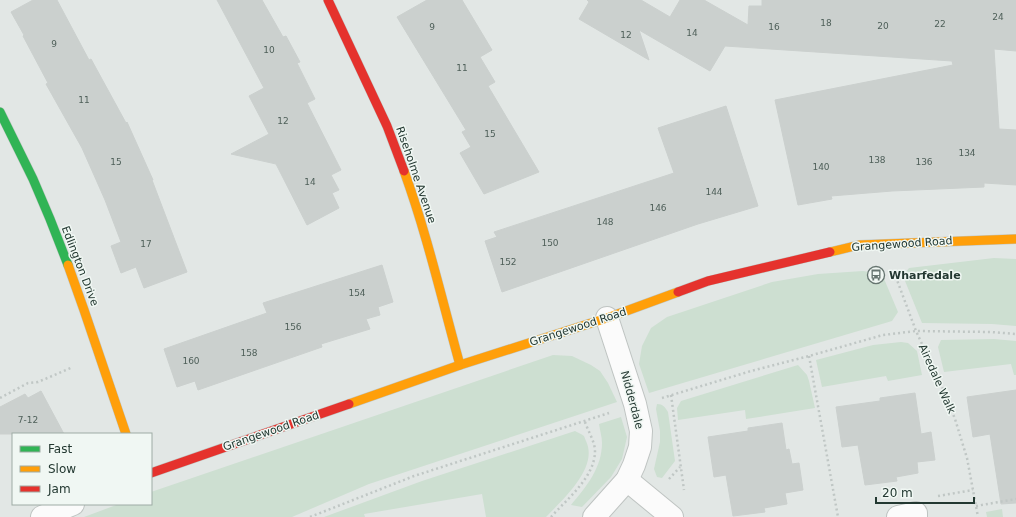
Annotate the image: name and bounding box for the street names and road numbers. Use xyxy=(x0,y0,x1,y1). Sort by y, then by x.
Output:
street label: Riseholme Avenue xyxy=(393,125,439,225)
street label: Edlington Drive xyxy=(59,224,101,308)
street label: Grangewood Road xyxy=(851,234,953,254)
street label: Grangewood Road xyxy=(528,305,628,349)
street label: Airedale Walk xyxy=(916,342,958,416)
street label: Nidderdale xyxy=(618,369,646,431)
street label: Grangewood Road xyxy=(221,408,321,454)

